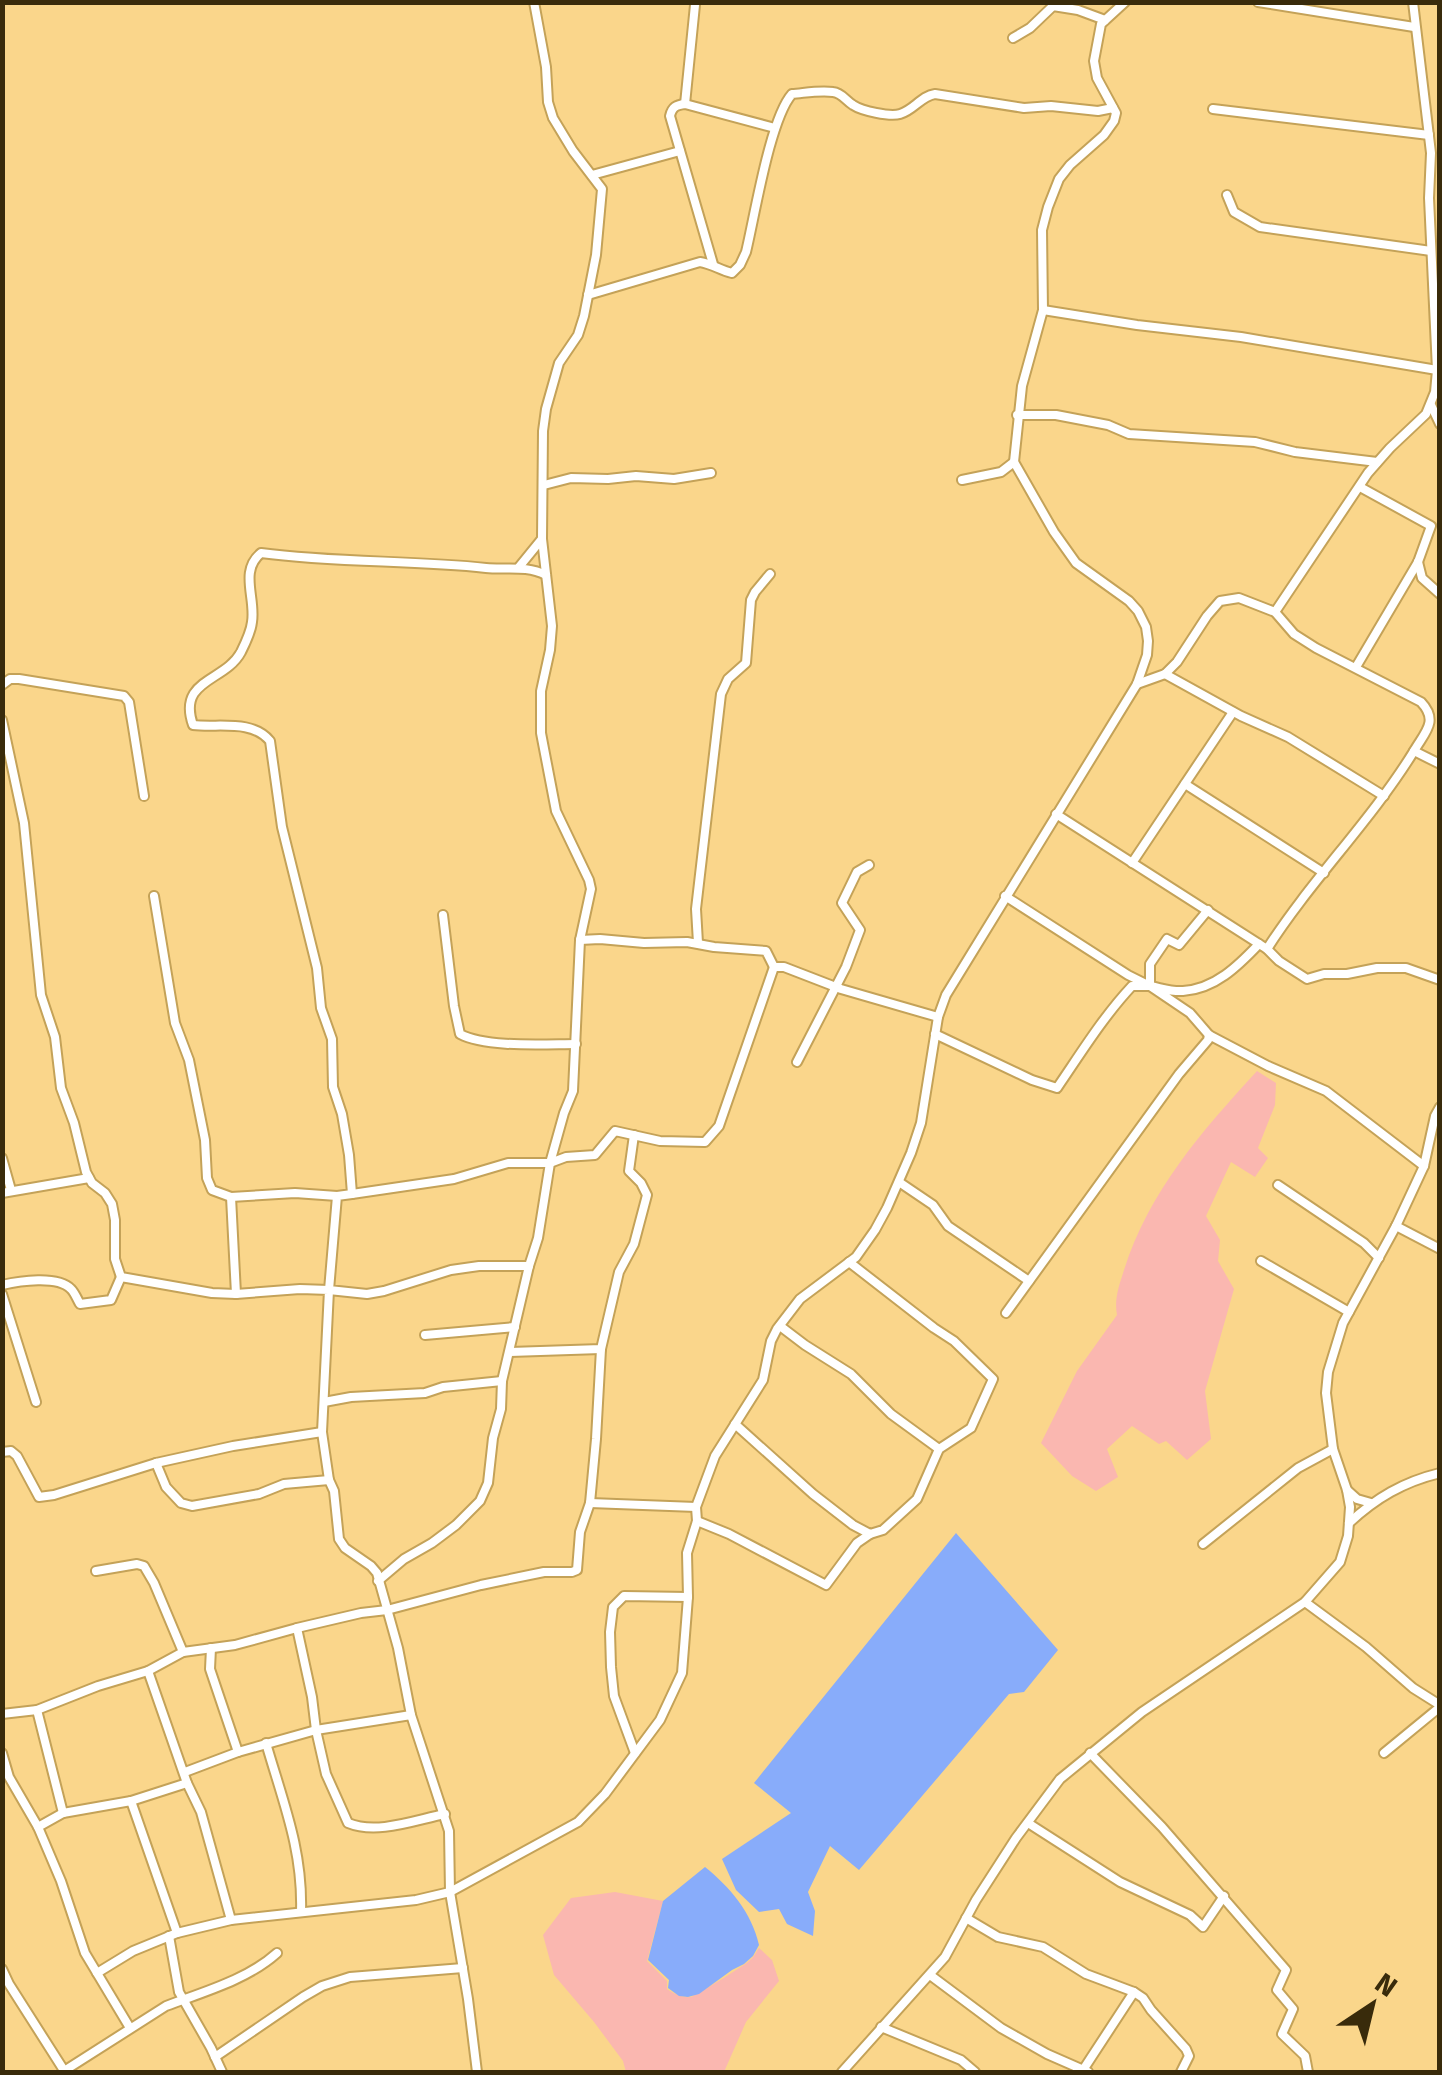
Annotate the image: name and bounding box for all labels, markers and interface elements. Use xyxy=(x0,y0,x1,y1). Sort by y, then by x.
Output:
north arrow xyxy=(1322,1955,1422,2055)
text: N xyxy=(1369,1966,1403,2004)

